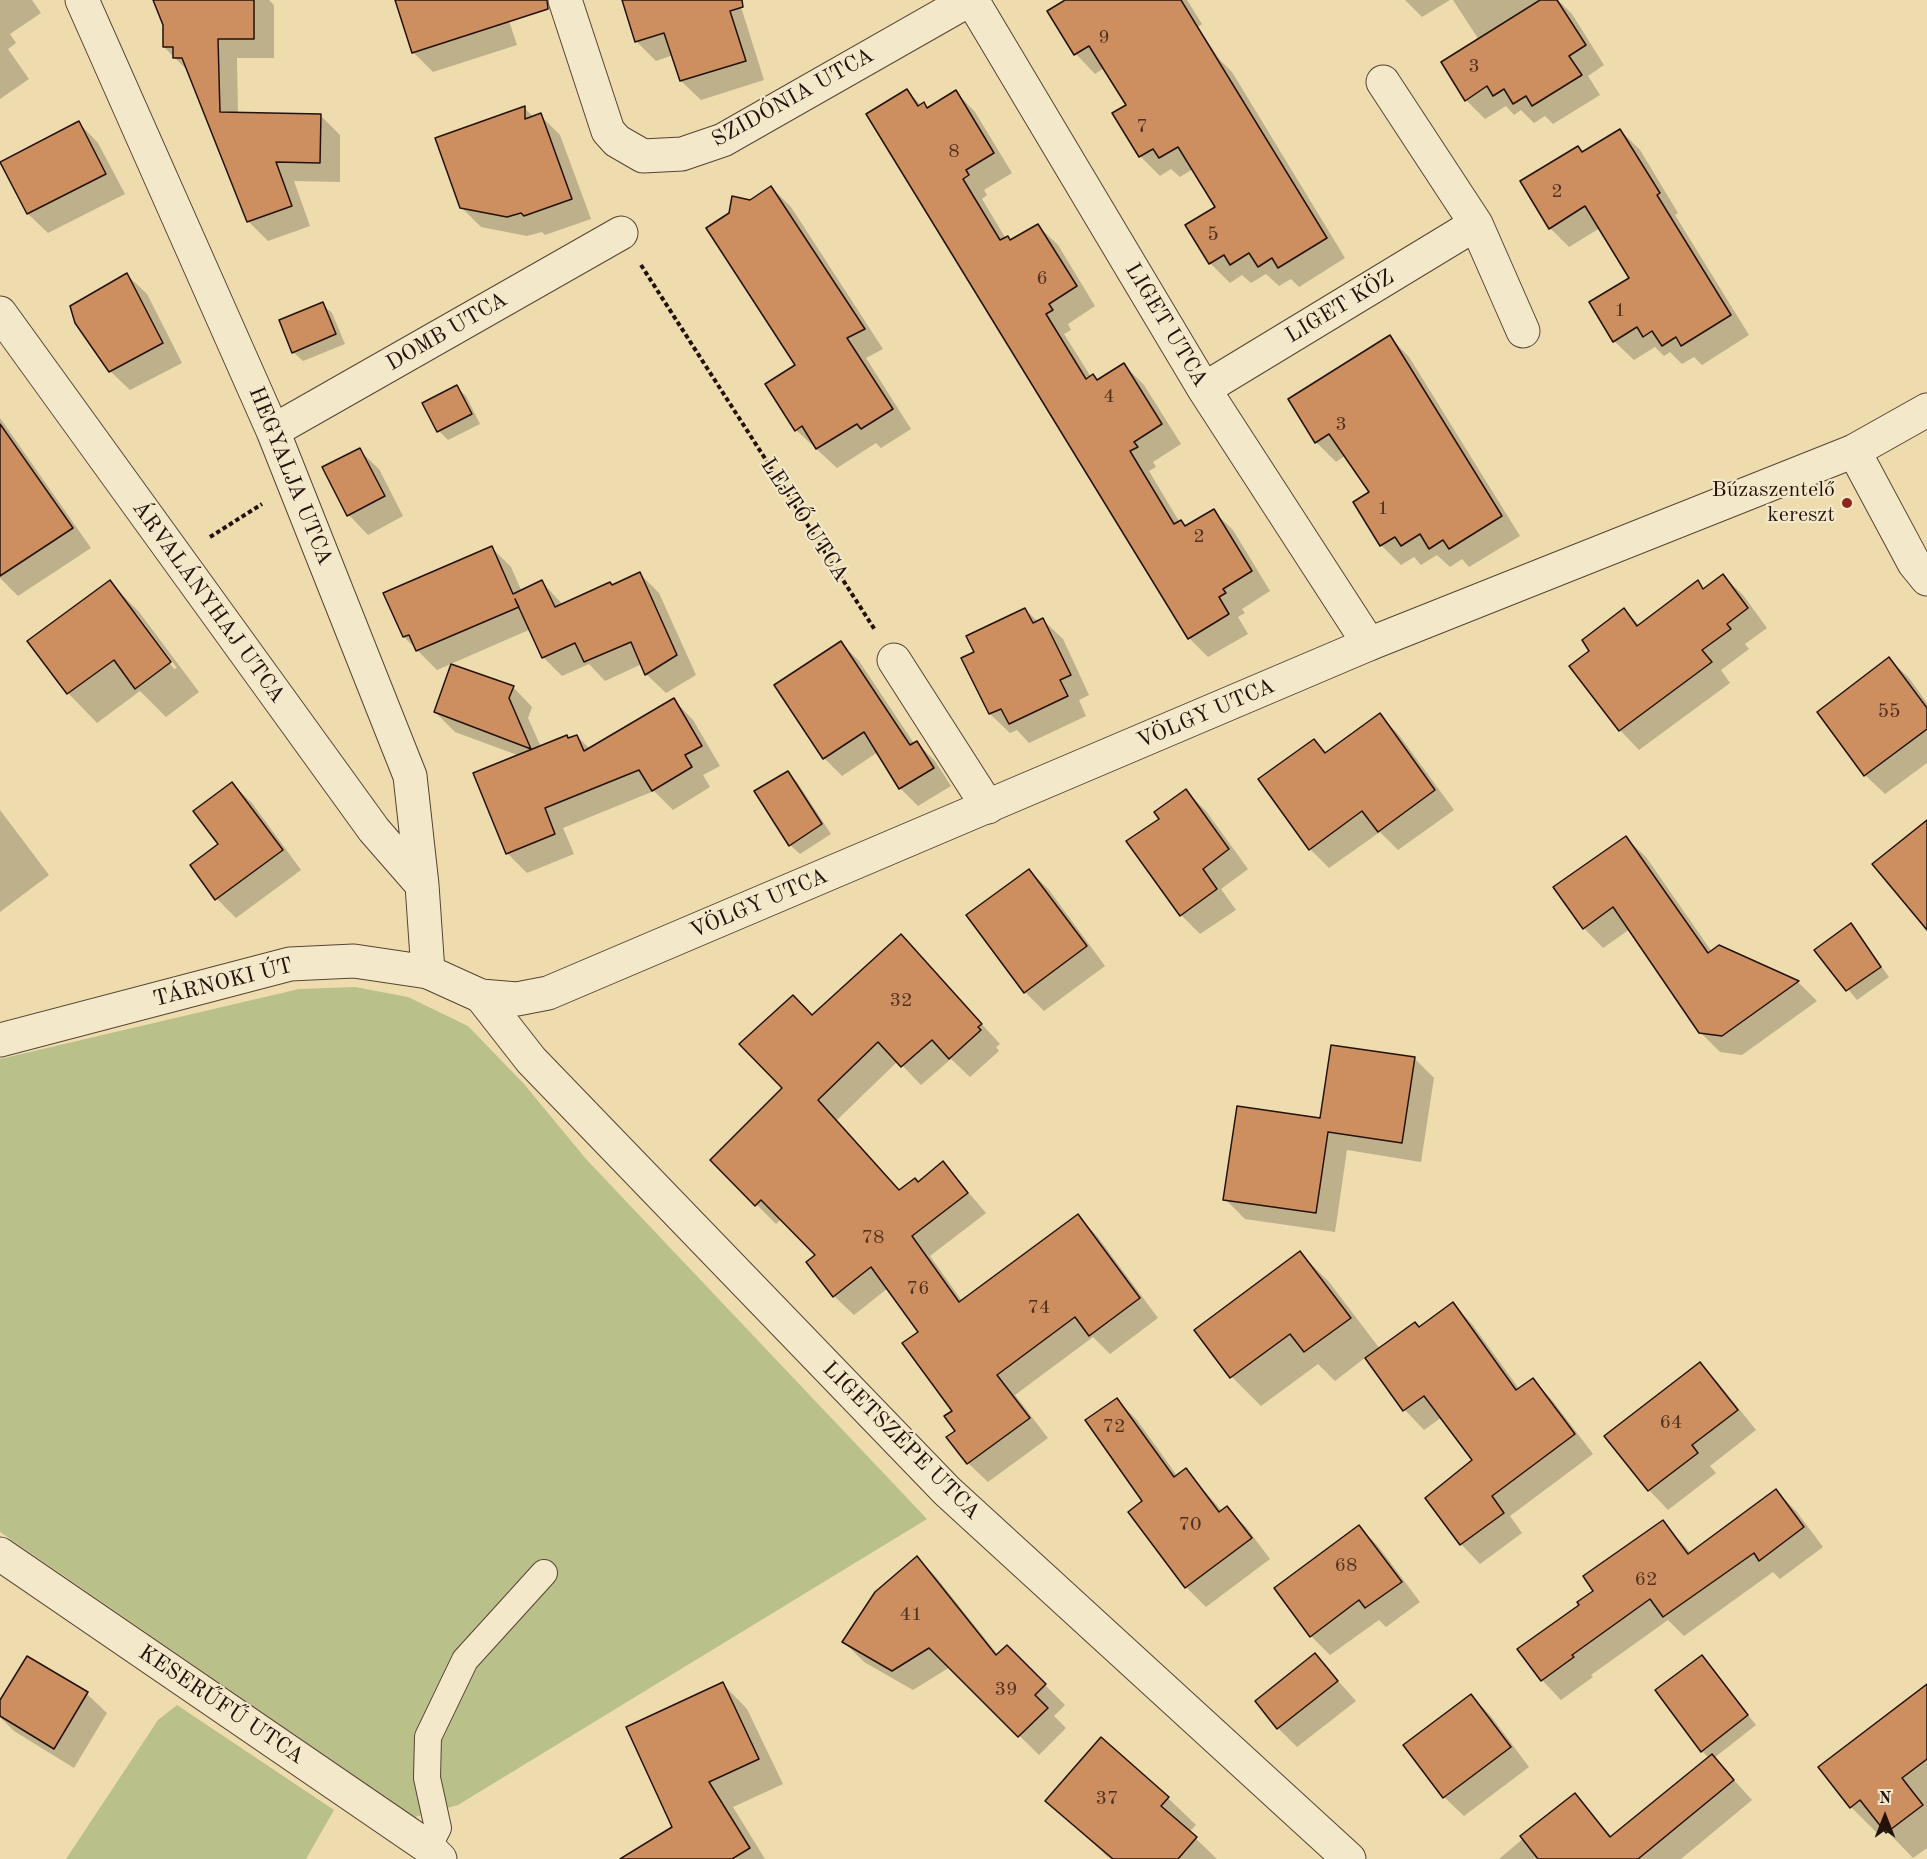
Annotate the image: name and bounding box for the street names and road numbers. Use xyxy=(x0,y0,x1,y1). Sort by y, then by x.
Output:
street label: SZIDÓNIA UTCA xyxy=(707,43,879,153)
street label: LIGET UTCA xyxy=(1119,258,1213,392)
street label: LIGET KÖZ xyxy=(1281,264,1399,350)
street label: DOMB UTCA xyxy=(382,287,512,377)
street label: HEGYALJA UTCA xyxy=(242,383,338,569)
street label: LEJTŐ UTCA xyxy=(754,453,854,587)
street label: ÁRVALÁNYHAJ UTCA xyxy=(126,496,290,708)
street label: VÖLGY UTCA xyxy=(1133,673,1279,755)
street label: VÖLGY UTCA xyxy=(686,863,832,945)
street label: TÁRNOKI ÚT xyxy=(150,953,296,1013)
street label: LIGETSZÉPE UTCA xyxy=(816,1356,986,1526)
street label: KESERŰFŰ UTCA xyxy=(133,1640,309,1770)

